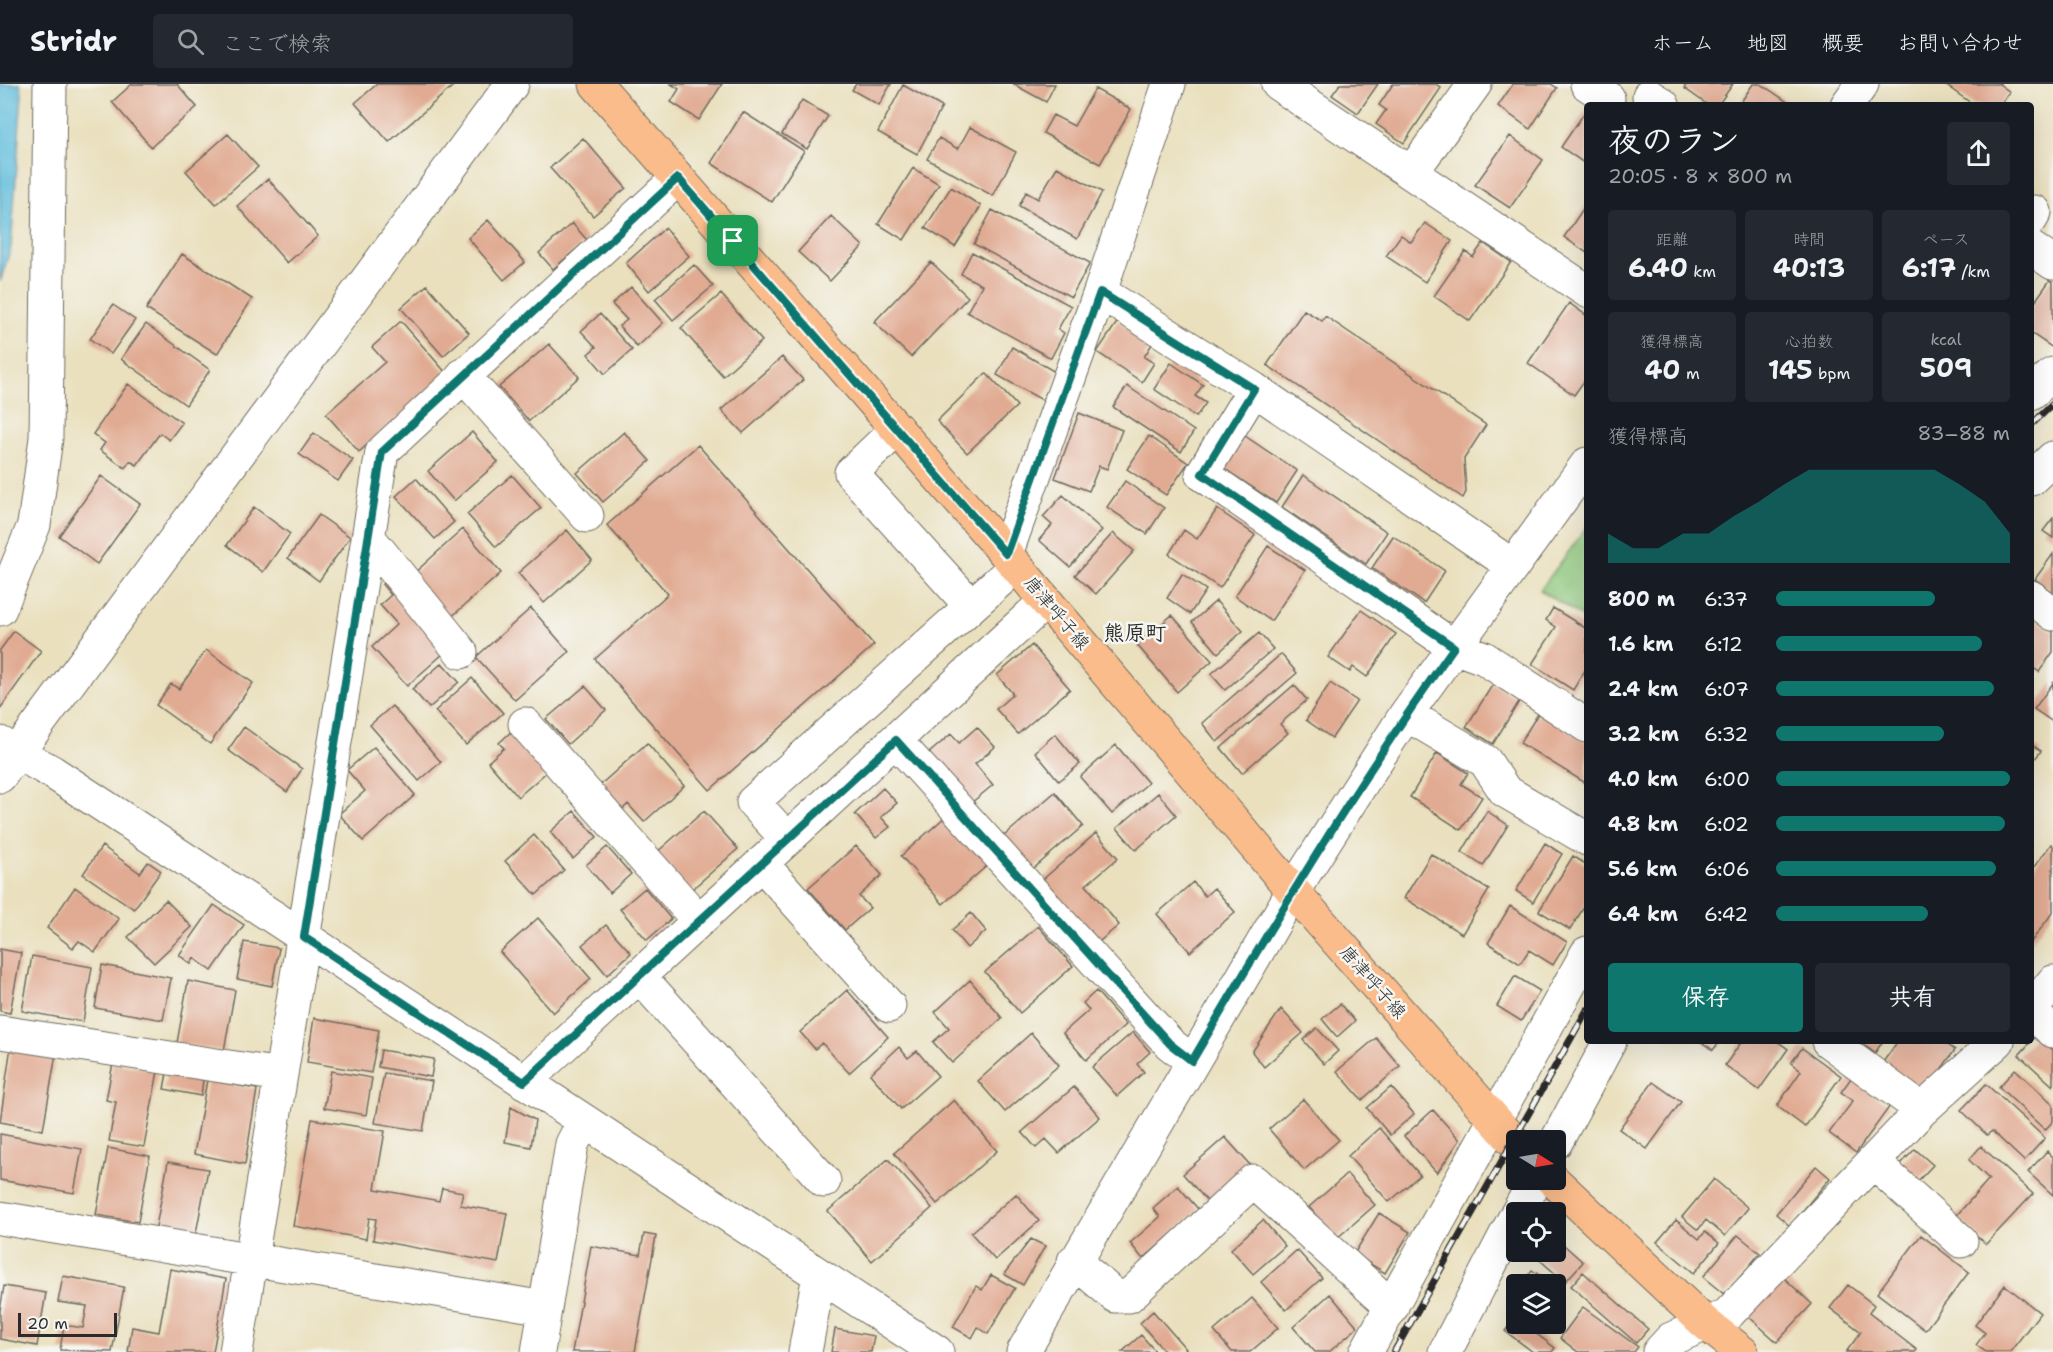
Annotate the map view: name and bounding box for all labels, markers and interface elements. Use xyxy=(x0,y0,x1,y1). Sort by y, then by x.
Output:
search box xyxy=(153,14,573,68)
text: Stridr xyxy=(30,22,117,60)
icon: search xyxy=(174,25,207,58)
text: ここで検索 xyxy=(222,29,332,58)
text: ホーム xyxy=(1652,29,1714,57)
text: 地図 xyxy=(1747,29,1789,57)
text: 概要 xyxy=(1822,29,1864,57)
text: お問い合わせ xyxy=(1897,29,2023,57)
text: 夜のラン xyxy=(1608,118,1740,163)
button: share xyxy=(1947,122,2010,185)
text: 20:05 · 8 × 800 m xyxy=(1608,163,1792,189)
pin xyxy=(707,215,758,266)
icon: arrive xyxy=(716,224,749,257)
text: 距離 xyxy=(1656,229,1688,250)
text: 時間 xyxy=(1793,229,1825,250)
text: ペース xyxy=(1922,229,1970,250)
text: 6.40 xyxy=(1628,250,1688,285)
text: 40:13 xyxy=(1773,250,1845,285)
text: 6:17 xyxy=(1902,250,1956,285)
text: km xyxy=(1688,261,1716,282)
text: /km xyxy=(1956,261,1990,282)
text: kcal xyxy=(1930,329,1962,350)
text: 獲得標高 xyxy=(1640,331,1704,352)
text: 心拍数 xyxy=(1785,331,1833,352)
text: 509 xyxy=(1920,350,1972,385)
text: 40 xyxy=(1644,352,1681,387)
text: 145 xyxy=(1768,352,1813,387)
text: m xyxy=(1681,363,1700,384)
text: bpm xyxy=(1813,363,1850,384)
text: 83–88 m xyxy=(1918,420,2010,446)
text: 獲得標高 xyxy=(1608,423,1688,449)
street label: 唐津呼子線 xyxy=(1019,571,1095,655)
text: 800 m xyxy=(1608,586,1675,612)
text: 6:37 xyxy=(1704,586,1748,612)
district label: 熊原町 xyxy=(1104,619,1167,647)
text: 1.6 km xyxy=(1608,631,1674,657)
text: 6:12 xyxy=(1704,631,1743,657)
text: 2.4 km xyxy=(1608,676,1678,702)
text: 6:07 xyxy=(1704,676,1749,702)
text: 3.2 km xyxy=(1608,721,1679,747)
text: 6:32 xyxy=(1704,721,1748,747)
text: 4.0 km xyxy=(1608,766,1678,792)
text: 6:00 xyxy=(1704,766,1750,792)
text: 4.8 km xyxy=(1608,811,1678,837)
text: 6:02 xyxy=(1704,811,1749,837)
text: 5.6 km xyxy=(1608,856,1677,882)
text: 6:06 xyxy=(1704,856,1750,882)
text: 6.4 km xyxy=(1608,901,1678,927)
text: 6:42 xyxy=(1704,901,1748,927)
street label: 唐津呼子線 xyxy=(1334,940,1412,1024)
button: 保存 xyxy=(1608,963,1803,1032)
button: 共有 xyxy=(1815,963,2010,1032)
north arrow xyxy=(1506,1130,1566,1190)
map controls xyxy=(1506,1130,1566,1334)
button: locate xyxy=(1506,1202,1566,1262)
button: layers xyxy=(1506,1274,1566,1334)
scale bar xyxy=(18,1310,117,1338)
text: 20 m xyxy=(27,1313,68,1334)

